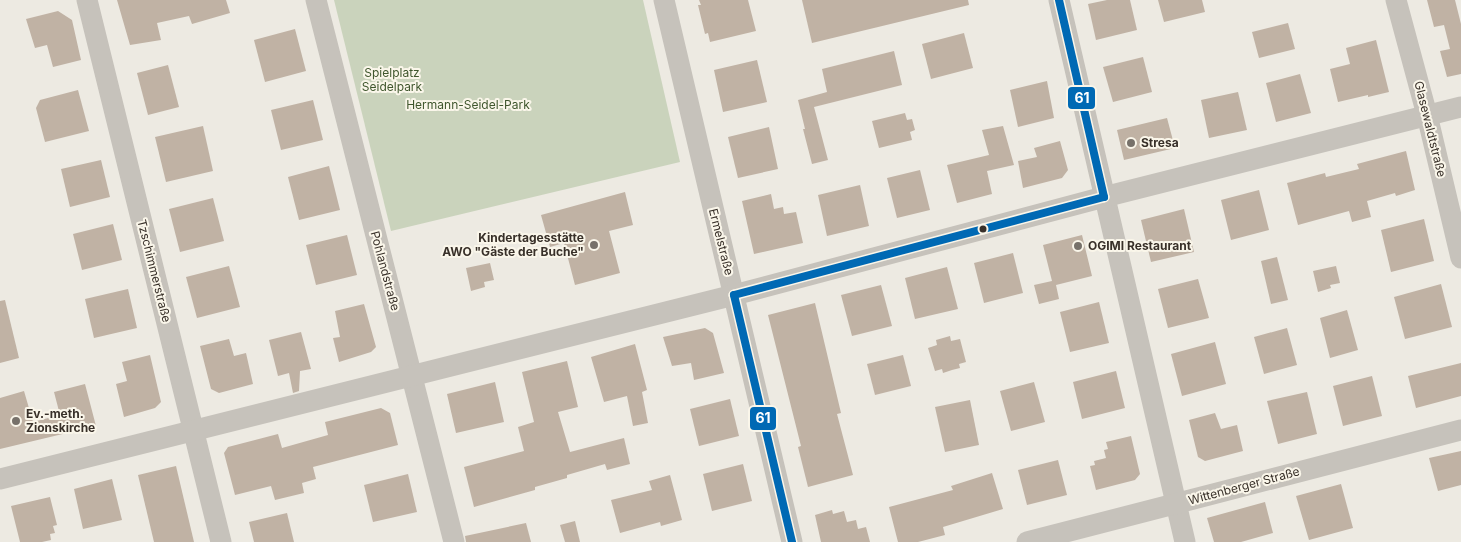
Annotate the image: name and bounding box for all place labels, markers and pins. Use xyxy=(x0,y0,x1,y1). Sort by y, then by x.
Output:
place label: Stresa xyxy=(1141,135,1179,150)
marker: Stresa xyxy=(1125,137,1137,149)
unlabelled marker xyxy=(978,224,988,234)
place label: Kindertagesstätte AWO "Gäste der Buche" xyxy=(442,230,584,259)
place label: OGIMI Restaurant xyxy=(1088,238,1192,253)
marker: Kindertagesstätte AWO "Gäste der Buche" xyxy=(588,239,600,251)
marker: OGIMI Restaurant xyxy=(1072,240,1084,252)
place label: Ev.-meth. Zionskirche xyxy=(26,406,95,435)
marker: Ev.-meth. Zionskirche xyxy=(10,415,22,427)

